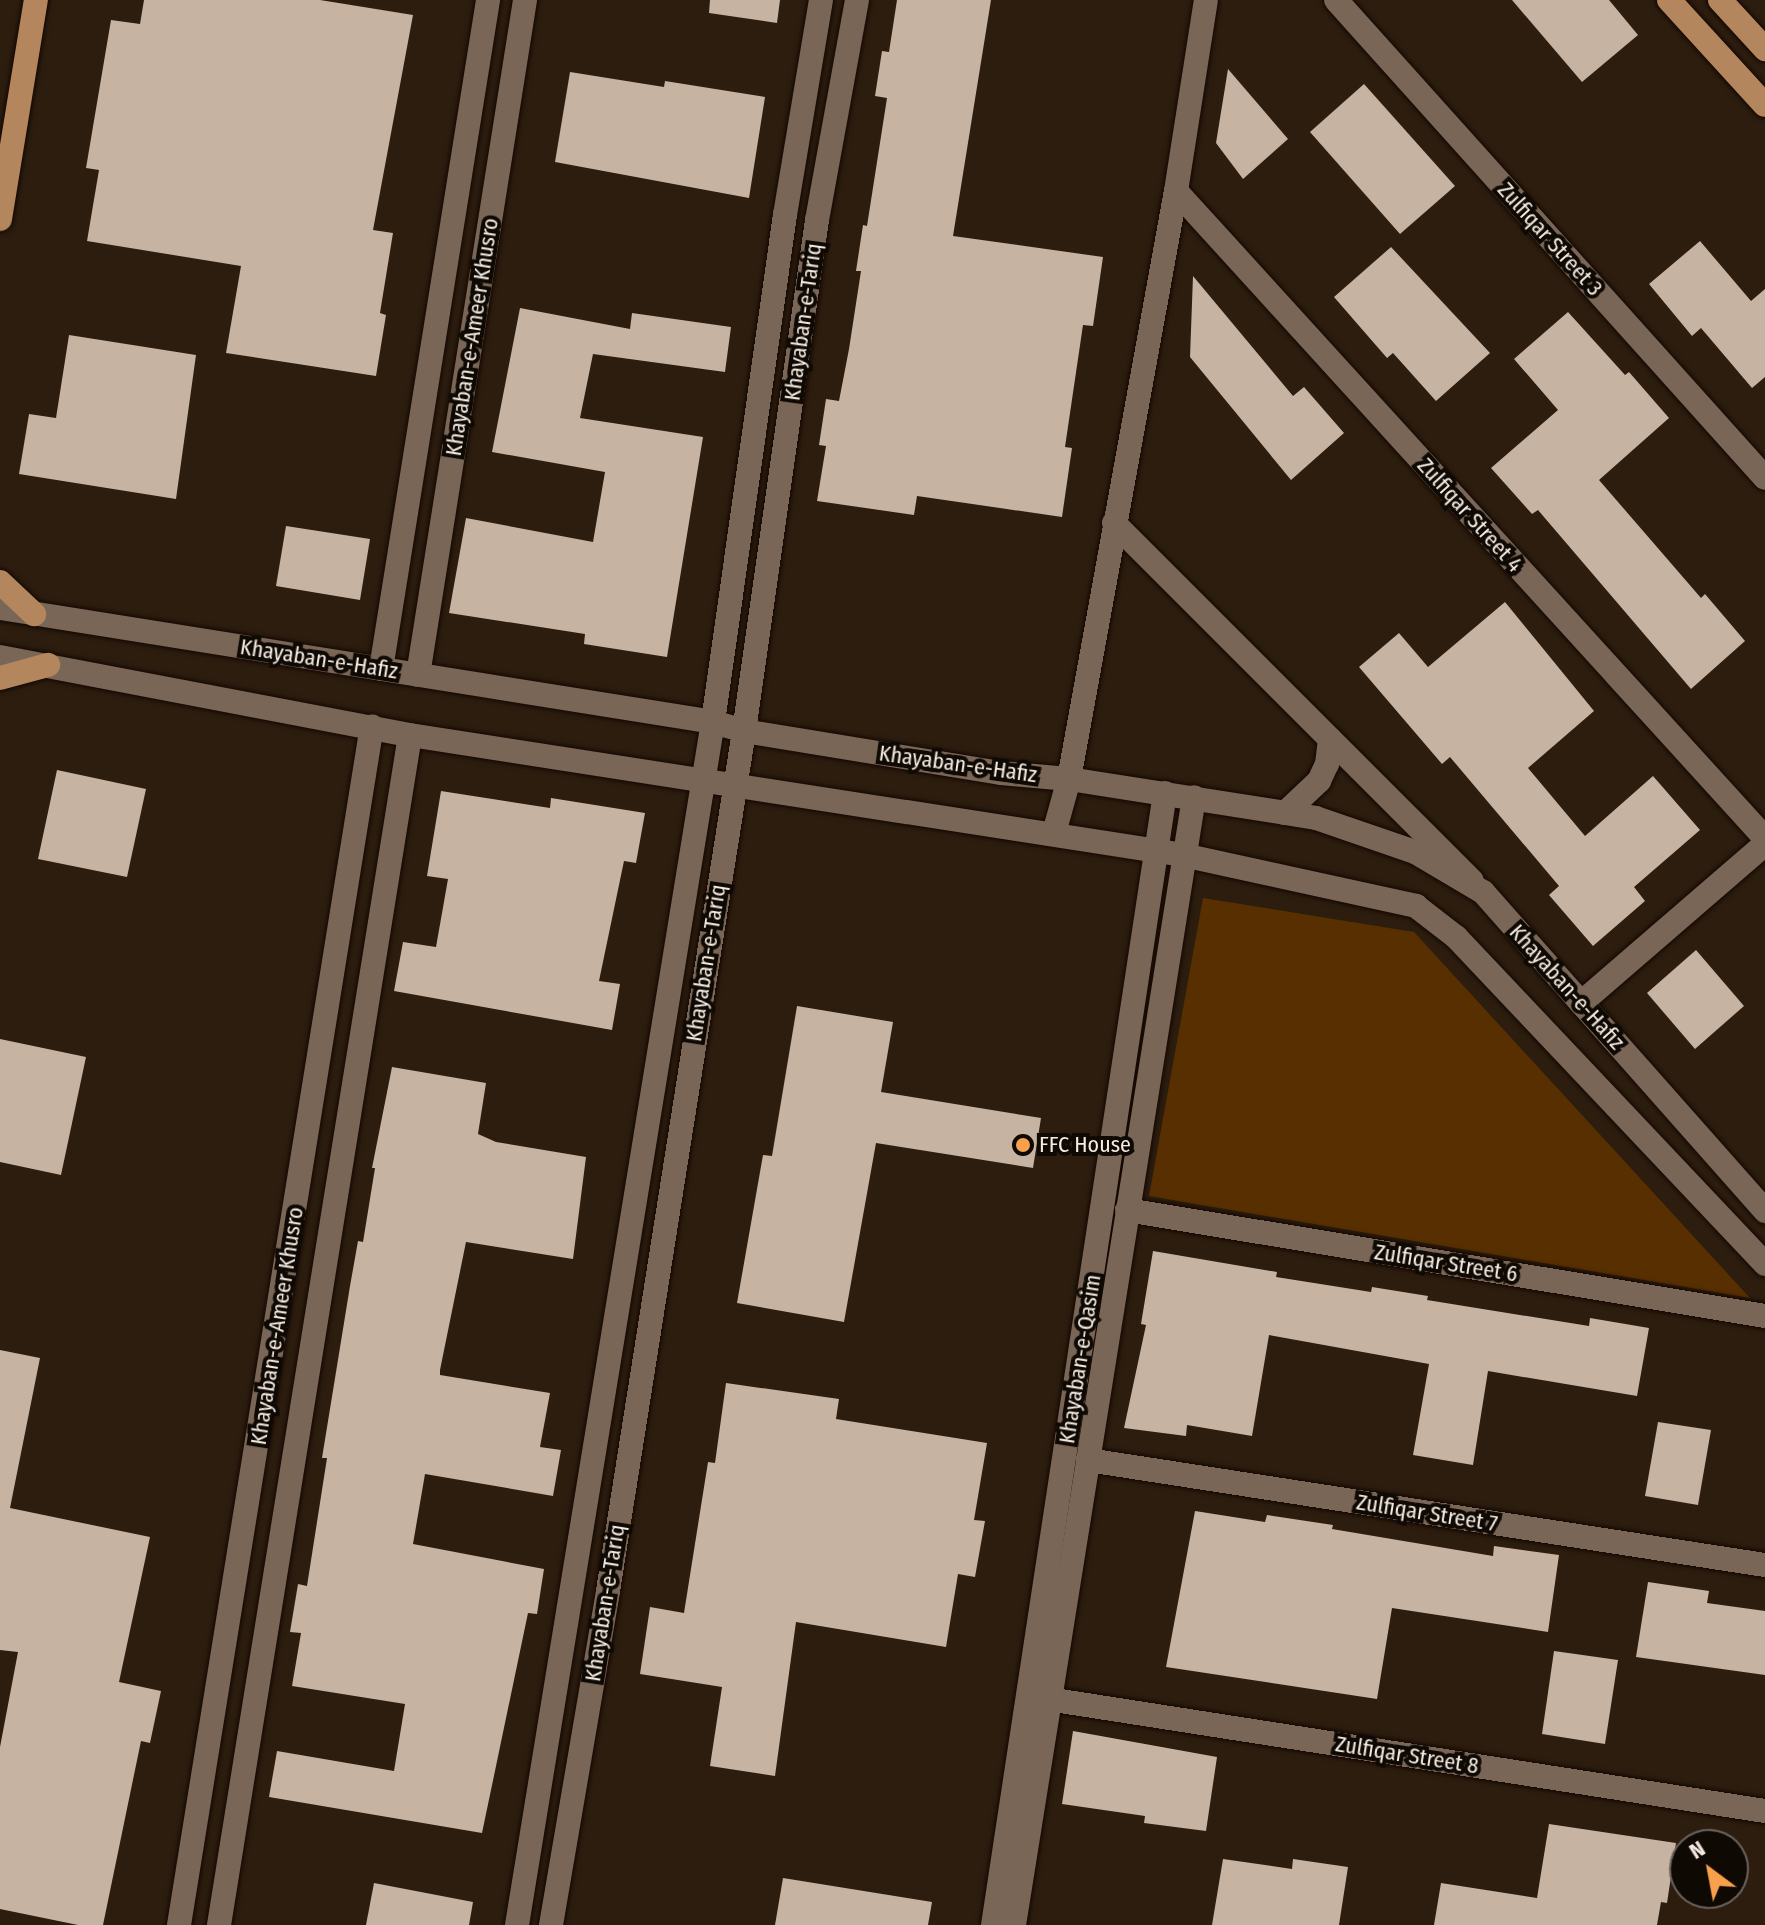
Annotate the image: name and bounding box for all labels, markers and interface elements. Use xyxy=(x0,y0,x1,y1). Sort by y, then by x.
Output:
street label: Zulfiqar Street 3 xyxy=(1492,177,1608,301)
street label: Khayaban-e-Ameer Khusro xyxy=(440,216,504,458)
street label: Khayaban-e-Tariq xyxy=(779,242,827,402)
street label: Zulfiqar Street 4 xyxy=(1412,453,1528,577)
street label: Khayaban-e-Hafiz xyxy=(238,634,400,684)
street label: Khayaban-e-Hafiz xyxy=(877,740,1039,788)
street label: Khayaban-e-Tariq xyxy=(681,883,731,1043)
street label: Khayaban-e-Hafiz xyxy=(1504,919,1630,1055)
place label: FFC House xyxy=(1039,1132,1131,1158)
marker: FFC House xyxy=(1014,1136,1032,1154)
street label: Khayaban-e-Ameer Khusro xyxy=(245,1205,309,1447)
street label: Zulfiqar Street 6 xyxy=(1373,1239,1519,1287)
street label: Khayaban-e-Qasim xyxy=(1054,1272,1106,1446)
street label: Zulfiqar Street 7 xyxy=(1355,1489,1499,1537)
street label: Khayaban-e-Tariq xyxy=(580,1523,630,1683)
street label: Zulfiqar Street 8 xyxy=(1334,1731,1480,1779)
north arrow xyxy=(1669,1829,1749,1909)
text: N xyxy=(1684,1835,1710,1865)

